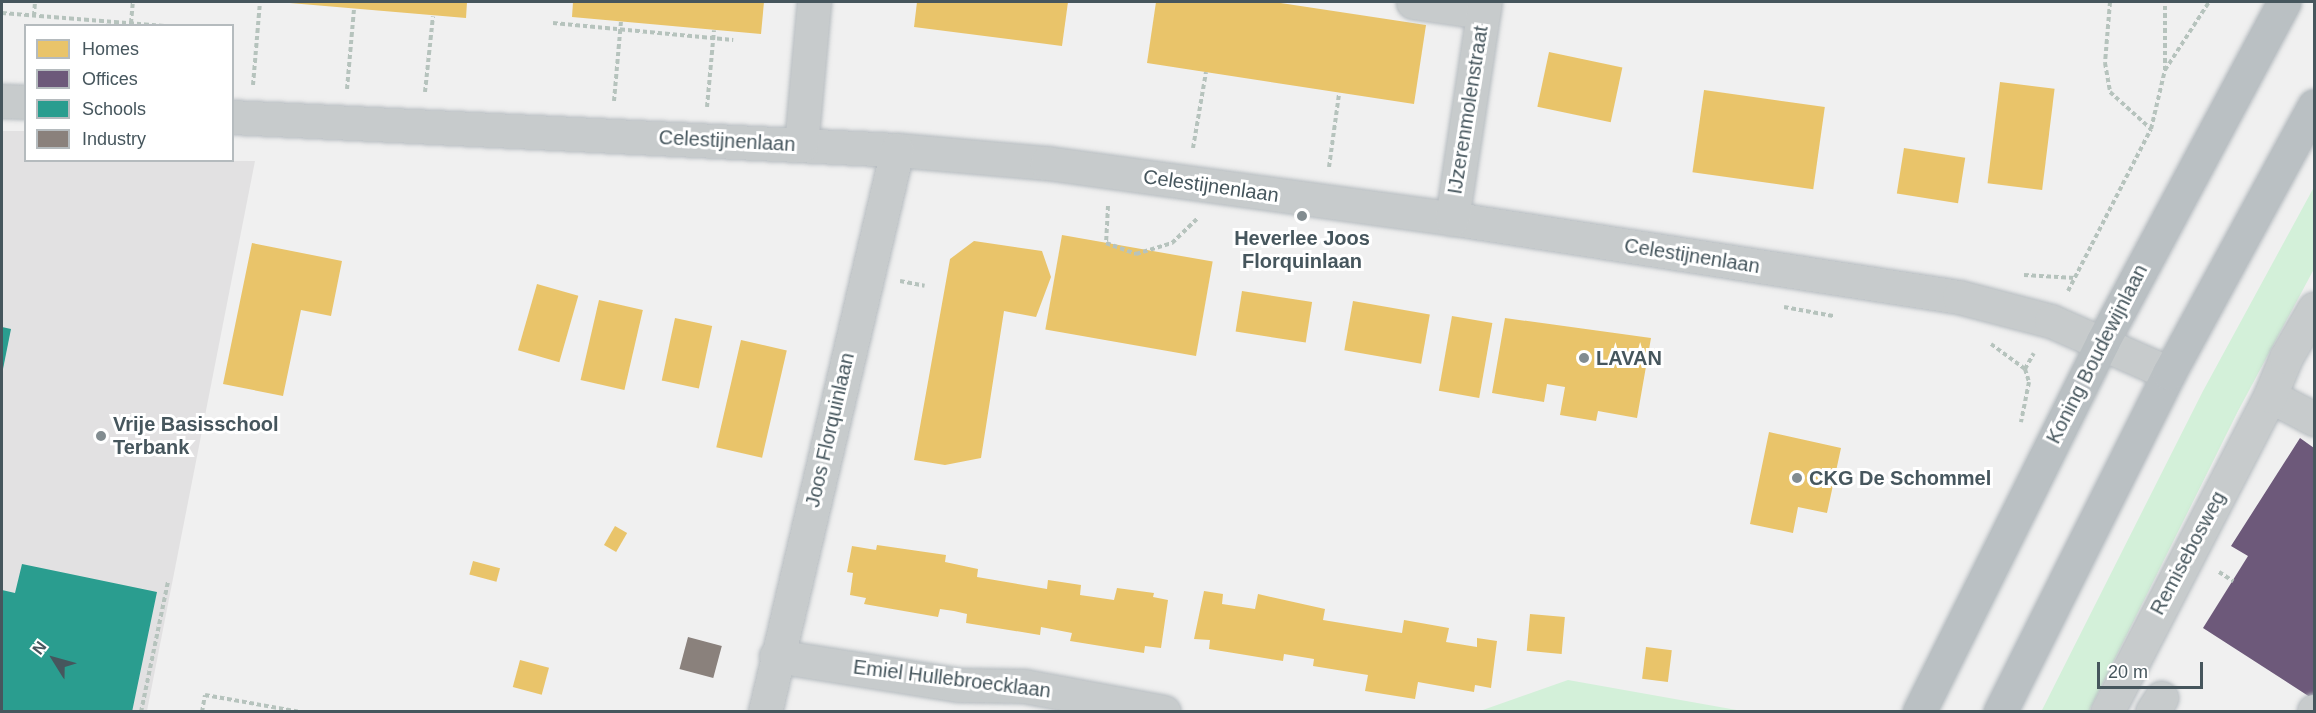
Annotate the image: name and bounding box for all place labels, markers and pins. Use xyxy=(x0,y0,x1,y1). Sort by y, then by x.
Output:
marker: Heverlee Joos Florquinlaan xyxy=(1295,209,1309,223)
place label: Heverlee Joos Florquinlaan xyxy=(1234,226,1370,273)
place label: LAVAN xyxy=(1596,346,1662,370)
marker: LAVAN xyxy=(1577,351,1591,365)
place label: Vrije Basisschool Terbank xyxy=(113,412,279,459)
marker: Vrije Basisschool Terbank xyxy=(94,429,108,443)
place label: CKG De Schommel xyxy=(1809,466,1991,490)
marker: CKG De Schommel xyxy=(1790,471,1804,485)

